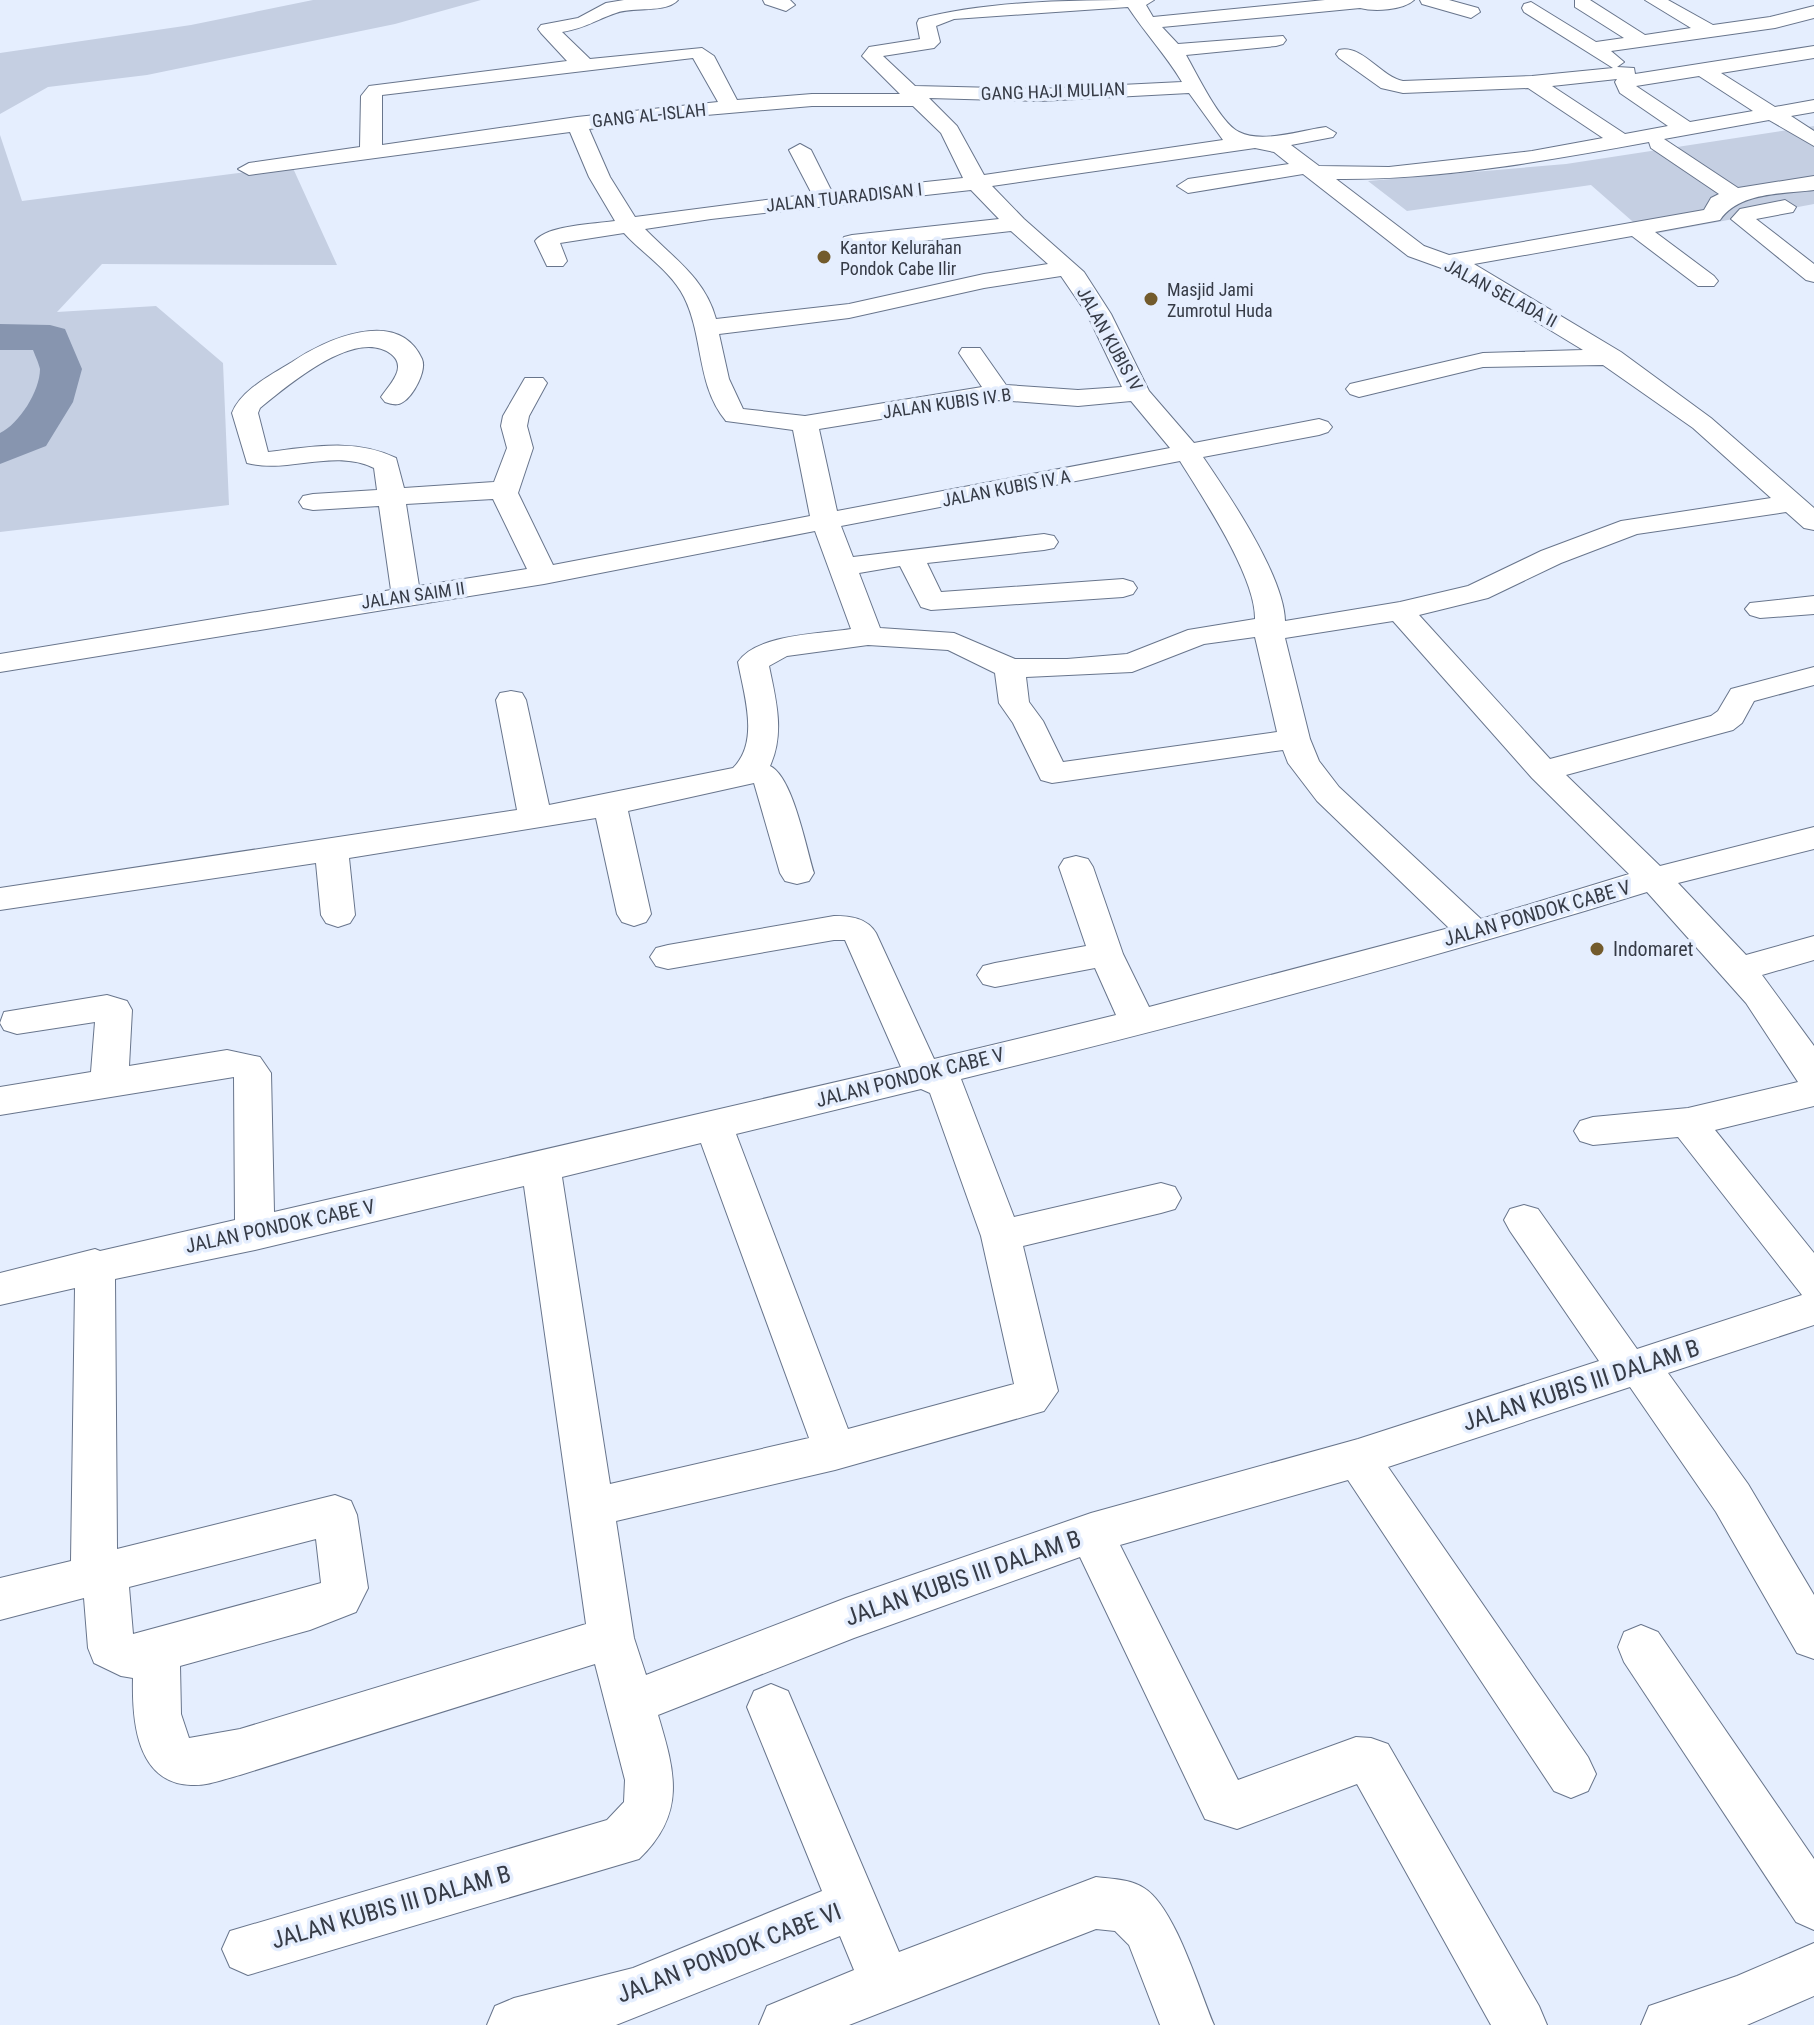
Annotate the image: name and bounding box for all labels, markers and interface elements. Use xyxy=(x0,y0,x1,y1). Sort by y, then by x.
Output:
street label: GANG HAJI MULIAN xyxy=(980,78,1126,104)
street label: GANG AL-ISLAH xyxy=(591,99,707,131)
street label: JALAN TUARADISAN I xyxy=(765,178,923,216)
place label: Kantor Kelurahan Pondok Cabe Ilir xyxy=(840,237,962,279)
marker: Kantor Kelurahan Pondok Cabe Ilir xyxy=(815,248,833,266)
street label: JALAN SELADA II xyxy=(1441,255,1561,331)
place label: Masjid Jami Zumrotul Huda xyxy=(1167,279,1273,321)
street label: JALAN KUBIS IV xyxy=(1073,283,1147,395)
marker: Masjid Jami Zumrotul Huda xyxy=(1142,290,1160,308)
street label: JALAN KUBIS IV B xyxy=(881,384,1013,422)
street label: JALAN KUBIS IV A xyxy=(940,465,1072,511)
street label: JALAN SAIM II xyxy=(360,577,466,613)
street label: JALAN PONDOK CABE V xyxy=(1441,875,1633,951)
place label: Indomaret xyxy=(1613,937,1694,961)
marker: Indomaret xyxy=(1588,940,1606,958)
street label: JALAN PONDOK CABE V xyxy=(813,1042,1007,1112)
street label: JALAN PONDOK CABE V xyxy=(183,1194,377,1258)
street label: JALAN KUBIS III DALAM B xyxy=(1459,1333,1703,1437)
street label: JALAN KUBIS III DALAM B xyxy=(841,1524,1085,1632)
street label: JALAN KUBIS III DALAM B xyxy=(268,1859,514,1955)
street label: JALAN PONDOK CABE VI xyxy=(613,1897,845,2009)

